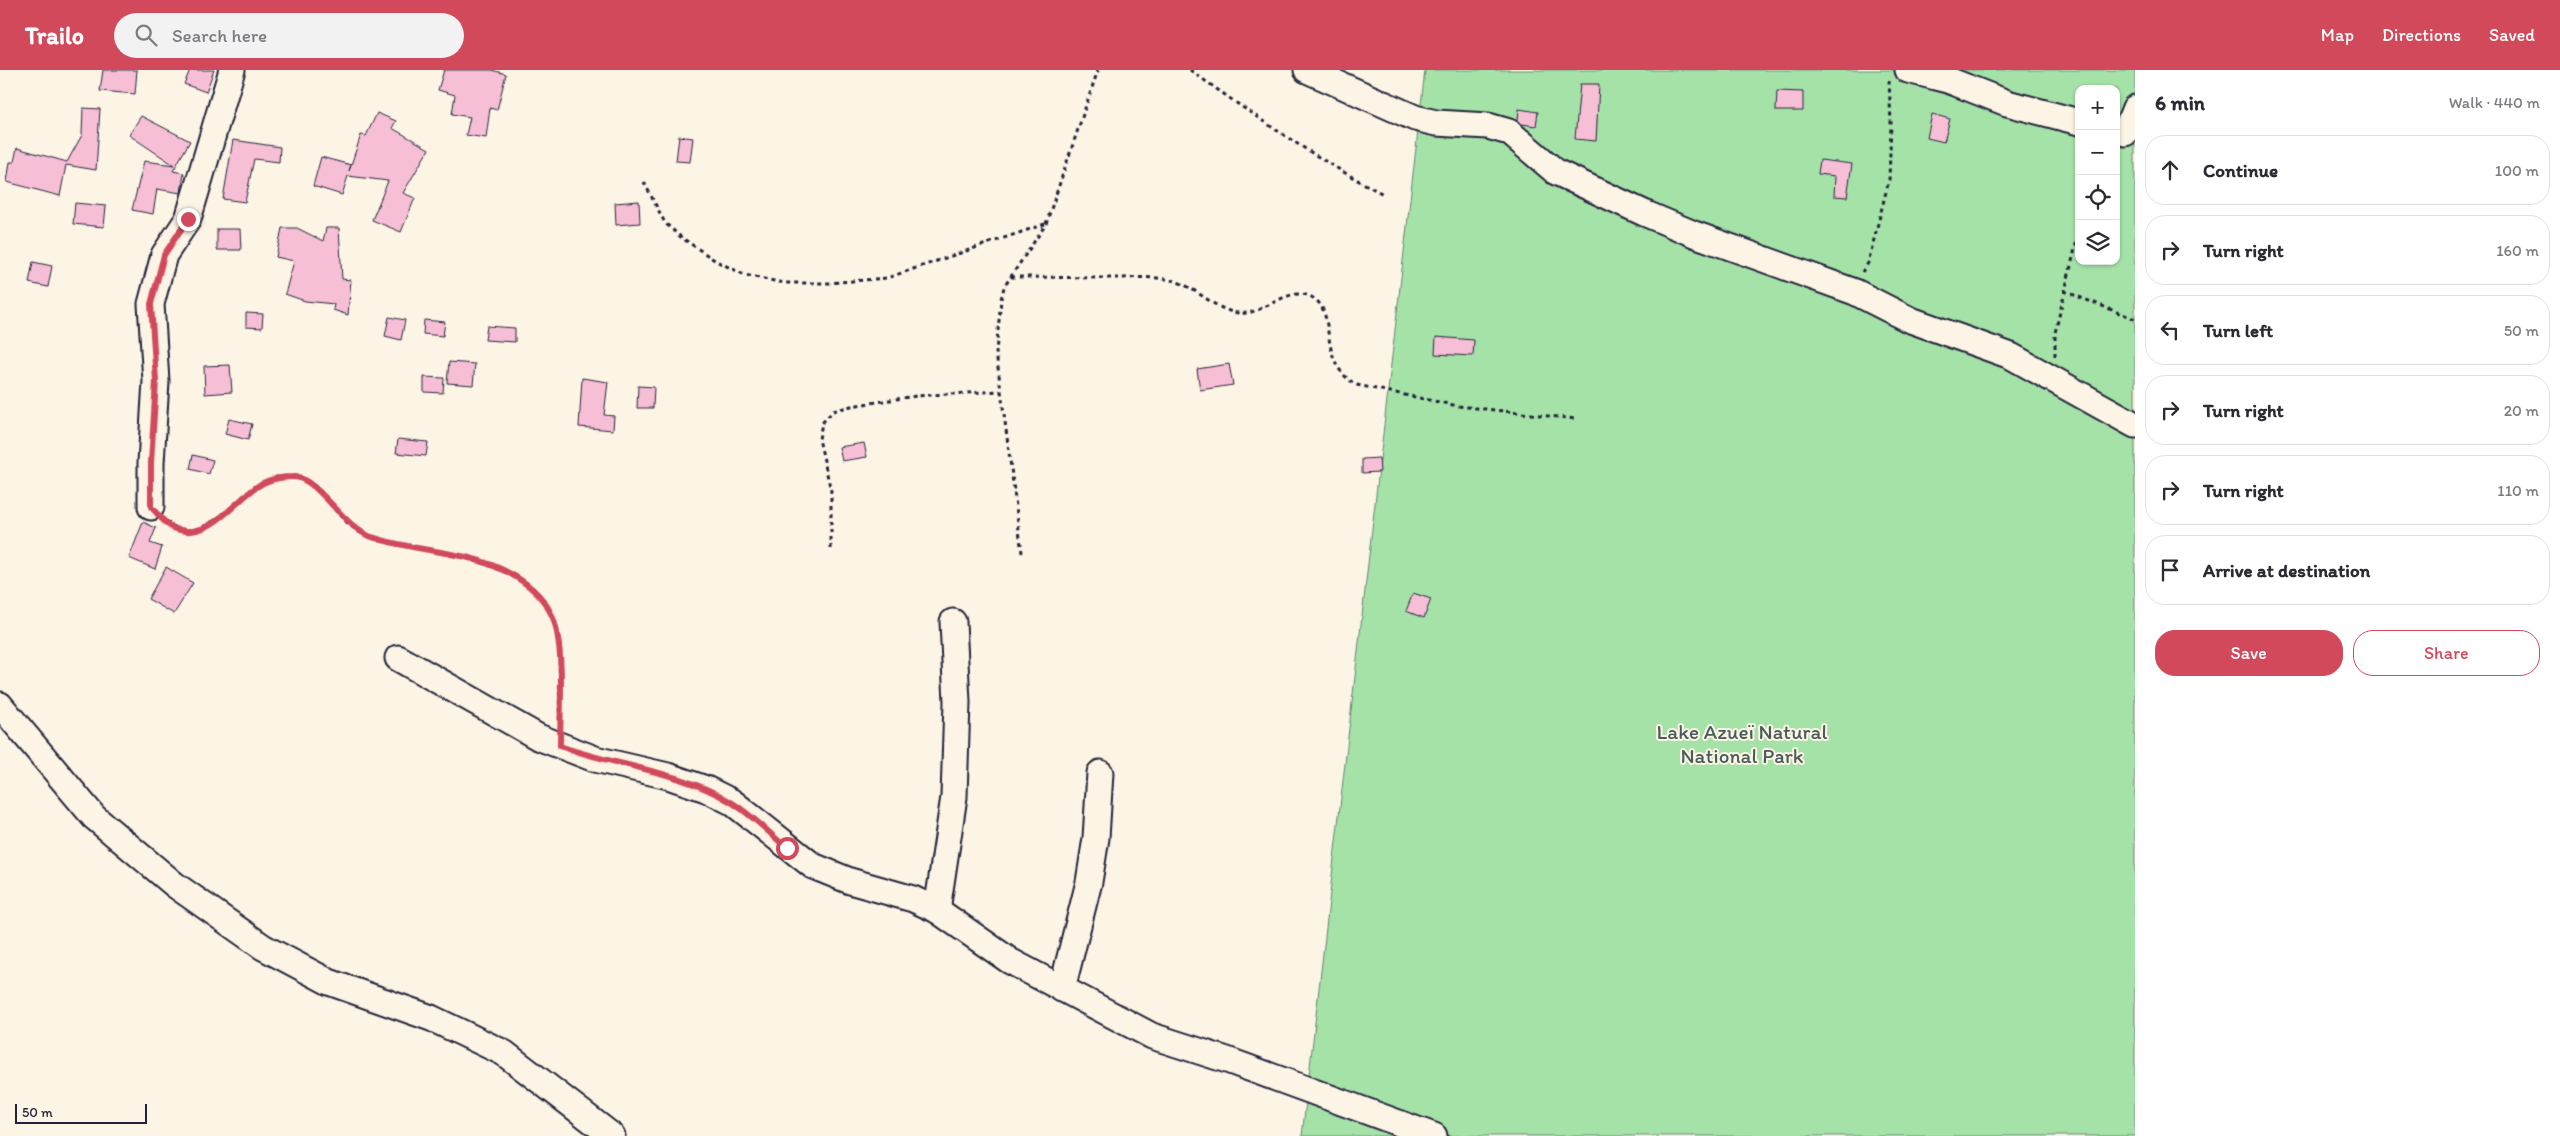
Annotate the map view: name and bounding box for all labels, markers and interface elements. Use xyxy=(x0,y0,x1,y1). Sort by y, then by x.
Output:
search box xyxy=(114,13,464,58)
text: Trailo xyxy=(25,21,84,50)
icon: search xyxy=(132,21,160,49)
text: Search here xyxy=(172,24,267,47)
text: Map xyxy=(2321,24,2354,46)
text: Directions xyxy=(2382,24,2461,46)
text: Saved xyxy=(2489,24,2535,46)
map controls xyxy=(2075,85,2120,265)
button: + xyxy=(2075,85,2120,130)
text: 6 min xyxy=(2155,90,2205,115)
text: Walk · 440 m xyxy=(2449,93,2540,112)
button: − xyxy=(2075,130,2120,175)
icon: ahead xyxy=(2156,156,2184,184)
text: Continue xyxy=(2203,159,2278,182)
text: 100 m xyxy=(2495,161,2539,180)
button: locate xyxy=(2075,175,2120,220)
route end xyxy=(177,208,200,231)
button: layers xyxy=(2075,220,2120,265)
icon: right xyxy=(2156,236,2184,264)
text: Turn right xyxy=(2203,239,2284,262)
text: 160 m xyxy=(2496,241,2539,260)
icon: left xyxy=(2156,316,2184,344)
text: Turn left xyxy=(2203,319,2273,342)
text: 50 m xyxy=(2504,321,2539,340)
icon: right xyxy=(2156,396,2184,424)
text: Turn right xyxy=(2203,399,2284,422)
text: 20 m xyxy=(2504,401,2539,420)
icon: right xyxy=(2156,476,2184,504)
text: Turn right xyxy=(2203,479,2284,502)
text: 110 m xyxy=(2497,481,2539,500)
icon: arrive xyxy=(2156,556,2184,584)
text: Arrive at destination xyxy=(2203,559,2370,582)
button: Save xyxy=(2155,630,2343,676)
button: Share xyxy=(2353,630,2540,676)
park label: Lake Azueï Natural National Park xyxy=(1657,719,1827,768)
route start xyxy=(776,837,799,860)
scale bar xyxy=(15,1101,148,1124)
text: 50 m xyxy=(22,1104,53,1121)

